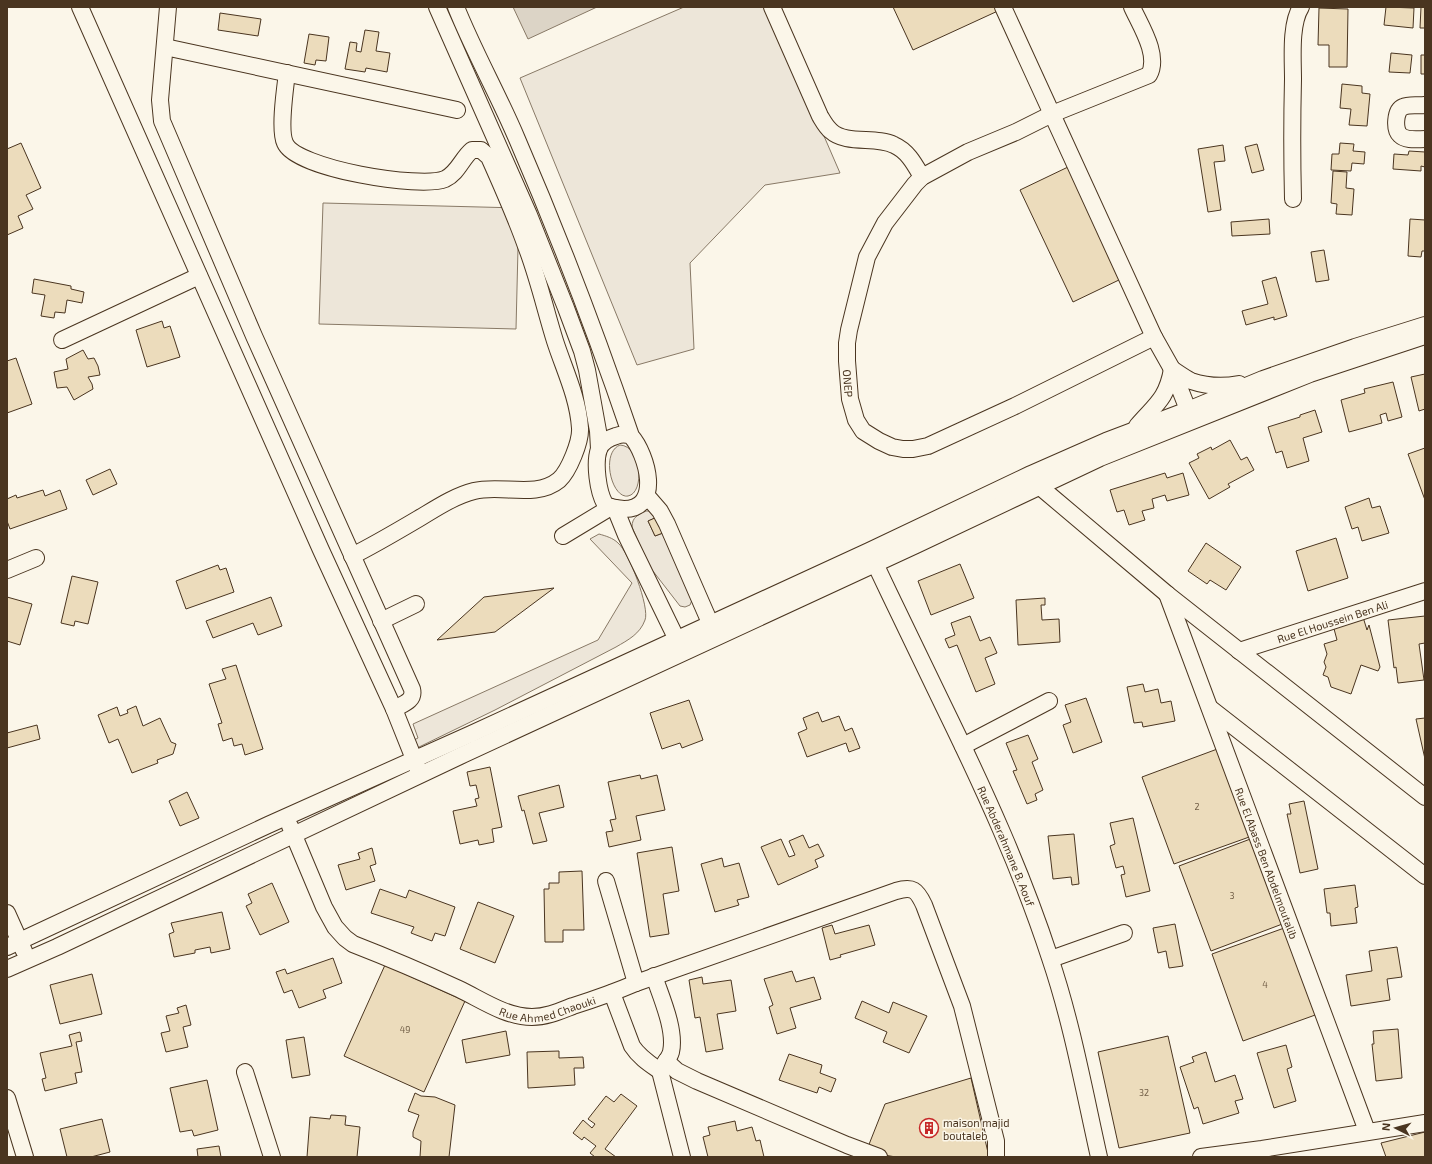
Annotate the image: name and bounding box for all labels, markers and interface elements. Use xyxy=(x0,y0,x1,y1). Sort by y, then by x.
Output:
street label: ONEP xyxy=(841,369,856,398)
street label: Rue El Houssein Ben Ali xyxy=(1275,597,1389,645)
street label: Rue Abderahmane B. Aouf xyxy=(976,784,1038,908)
street label: Rue El Abass Ben Abdelmoutalib xyxy=(1233,786,1301,940)
house number: 2 xyxy=(1194,801,1200,812)
house number: 3 xyxy=(1229,890,1235,901)
house number: 4 xyxy=(1262,979,1268,990)
street label: Rue Ahmed Chaouki xyxy=(498,993,597,1024)
house number: 49 xyxy=(400,1024,410,1035)
house number: 32 xyxy=(1139,1087,1149,1098)
north arrow xyxy=(1376,1108,1416,1148)
place label: maison majid boutaleb xyxy=(943,1116,1010,1142)
building icon: maison majid boutaleb xyxy=(918,1117,940,1139)
text: N xyxy=(1379,1122,1392,1132)

